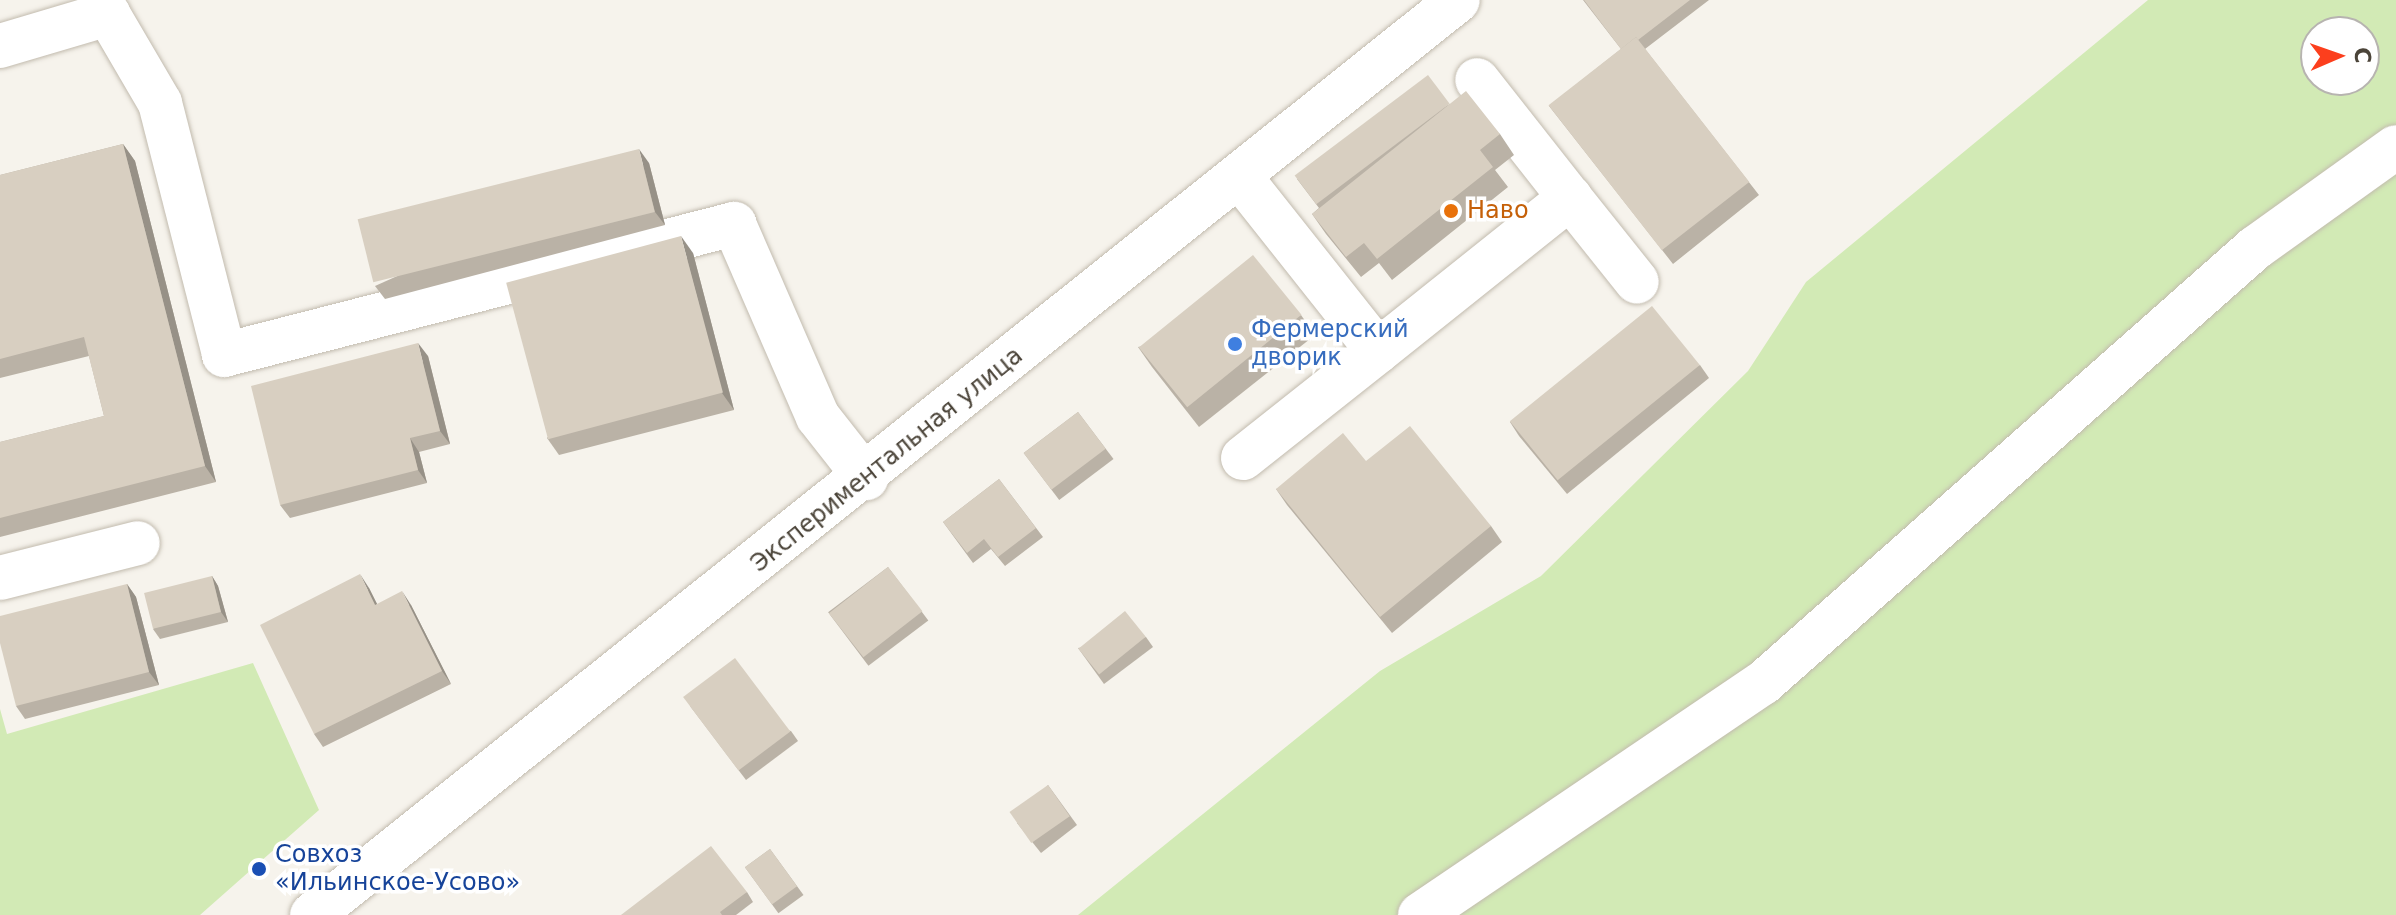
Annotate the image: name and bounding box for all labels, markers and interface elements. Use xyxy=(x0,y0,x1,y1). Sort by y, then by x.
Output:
north arrow xyxy=(2300,16,2380,96)
text: С xyxy=(2350,47,2375,64)
place label: Наво xyxy=(1467,197,1529,225)
marker: Наво xyxy=(1442,202,1460,220)
place label: Фермерский дворик xyxy=(1251,316,1409,372)
marker: Фермерский дворик xyxy=(1226,335,1244,353)
street label: Экспериментальная улица xyxy=(745,341,1029,579)
place label: Совхоз «Ильинское-Усово» xyxy=(275,841,520,897)
marker: Совхоз «Ильинское-Усово» xyxy=(250,860,268,878)

